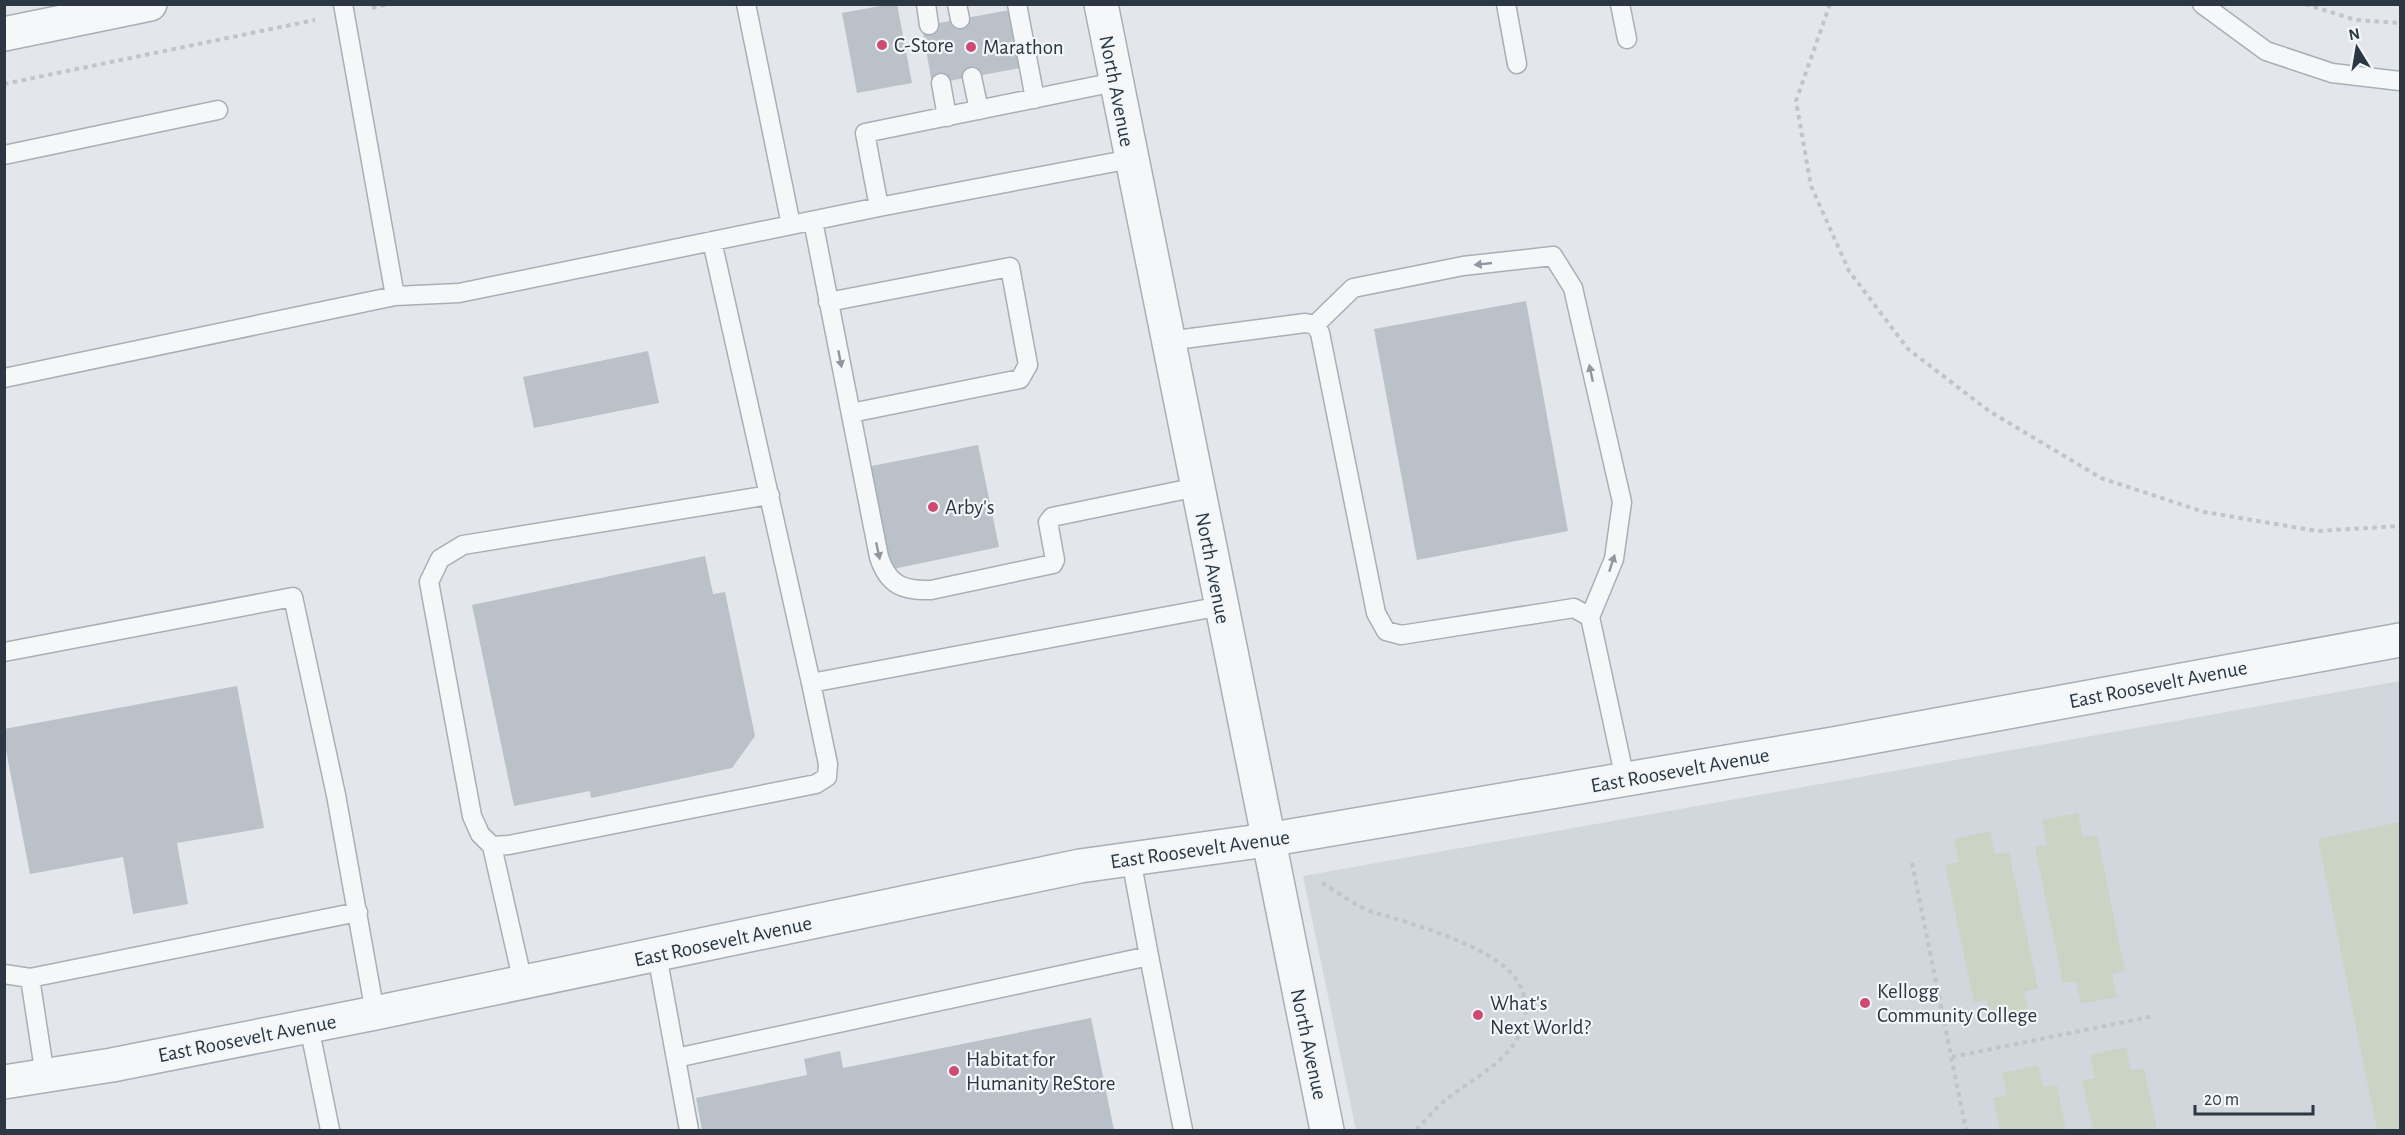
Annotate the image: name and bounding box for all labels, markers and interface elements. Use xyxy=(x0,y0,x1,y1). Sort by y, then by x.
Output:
north arrow xyxy=(2327,18,2387,78)
text: N xyxy=(2347,25,2361,43)
street label: North Avenue xyxy=(1095,34,1138,149)
place label: C-Store xyxy=(894,35,954,56)
place label: Marathon xyxy=(983,37,1064,58)
marker: C-Store xyxy=(875,38,889,52)
marker: Marathon xyxy=(964,40,978,54)
one-way arrow xyxy=(1473,259,1492,269)
one-way arrow xyxy=(836,350,845,369)
one-way arrow xyxy=(1586,363,1595,382)
place label: Arby's xyxy=(945,497,994,518)
marker: Arby's xyxy=(926,500,940,514)
street label: North Avenue xyxy=(1191,511,1234,626)
one-way arrow xyxy=(874,541,883,560)
one-way arrow xyxy=(1607,554,1617,572)
street label: East Roosevelt Avenue xyxy=(2067,657,2249,712)
street label: East Roosevelt Avenue xyxy=(1589,744,1771,797)
street label: East Roosevelt Avenue xyxy=(1109,826,1291,872)
street label: East Roosevelt Avenue xyxy=(632,912,814,971)
place label: Kellogg Community College xyxy=(1877,981,2037,1026)
street label: North Avenue xyxy=(1286,987,1331,1102)
place label: What's Next World? xyxy=(1490,993,1592,1038)
marker: Kellogg Community College xyxy=(1858,996,1872,1010)
marker: What's Next World? xyxy=(1471,1008,1485,1022)
street label: East Roosevelt Avenue xyxy=(156,1011,338,1066)
place label: Habitat for Humanity ReStore xyxy=(966,1049,1115,1094)
marker: Habitat for Humanity ReStore xyxy=(947,1064,961,1078)
scale bar xyxy=(2195,1078,2314,1116)
text: 20 m xyxy=(2204,1091,2239,1109)

